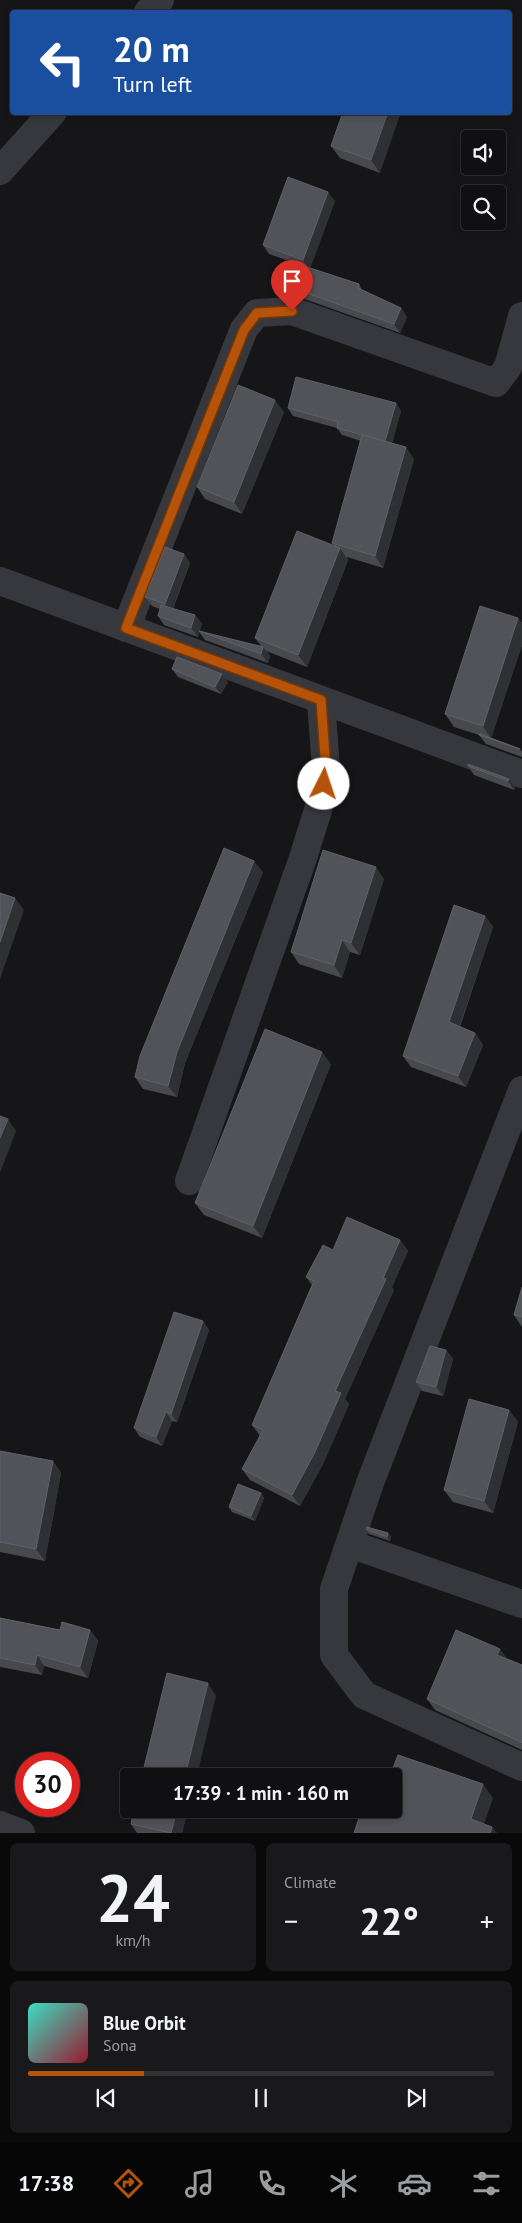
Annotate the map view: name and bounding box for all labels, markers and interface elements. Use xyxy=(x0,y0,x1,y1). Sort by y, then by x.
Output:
text: 20 m xyxy=(113,26,190,72)
icon: left xyxy=(30,30,95,95)
text: Turn left xyxy=(113,70,192,98)
map controls xyxy=(461,130,506,230)
button: sound xyxy=(461,130,506,175)
button: search xyxy=(461,185,506,230)
pin xyxy=(271,260,313,311)
icon: arrive xyxy=(278,267,306,295)
position arrow xyxy=(297,757,349,809)
speed limit sign: 30 xyxy=(15,1752,80,1817)
text: 17:39 · 1 min · 160 m xyxy=(173,1781,349,1805)
text: 24 xyxy=(96,1855,170,1939)
text: Climate xyxy=(284,1872,336,1892)
text: 22° xyxy=(359,1896,419,1945)
text: − xyxy=(284,1902,298,1939)
text: + xyxy=(480,1902,494,1939)
text: km/h xyxy=(115,1930,151,1950)
text: Blue Orbit xyxy=(103,2011,186,2035)
text: Sona xyxy=(103,2035,137,2055)
icon: previous xyxy=(92,2084,120,2112)
icon: pause xyxy=(247,2084,275,2112)
icon: next xyxy=(402,2084,430,2112)
icon: directions xyxy=(111,2166,146,2201)
icon: music xyxy=(182,2166,217,2201)
icon: phone xyxy=(254,2166,289,2201)
icon: climate xyxy=(326,2166,361,2201)
icon: car xyxy=(397,2166,432,2201)
icon: filters xyxy=(469,2166,504,2201)
text: 17:38 xyxy=(18,2169,74,2197)

